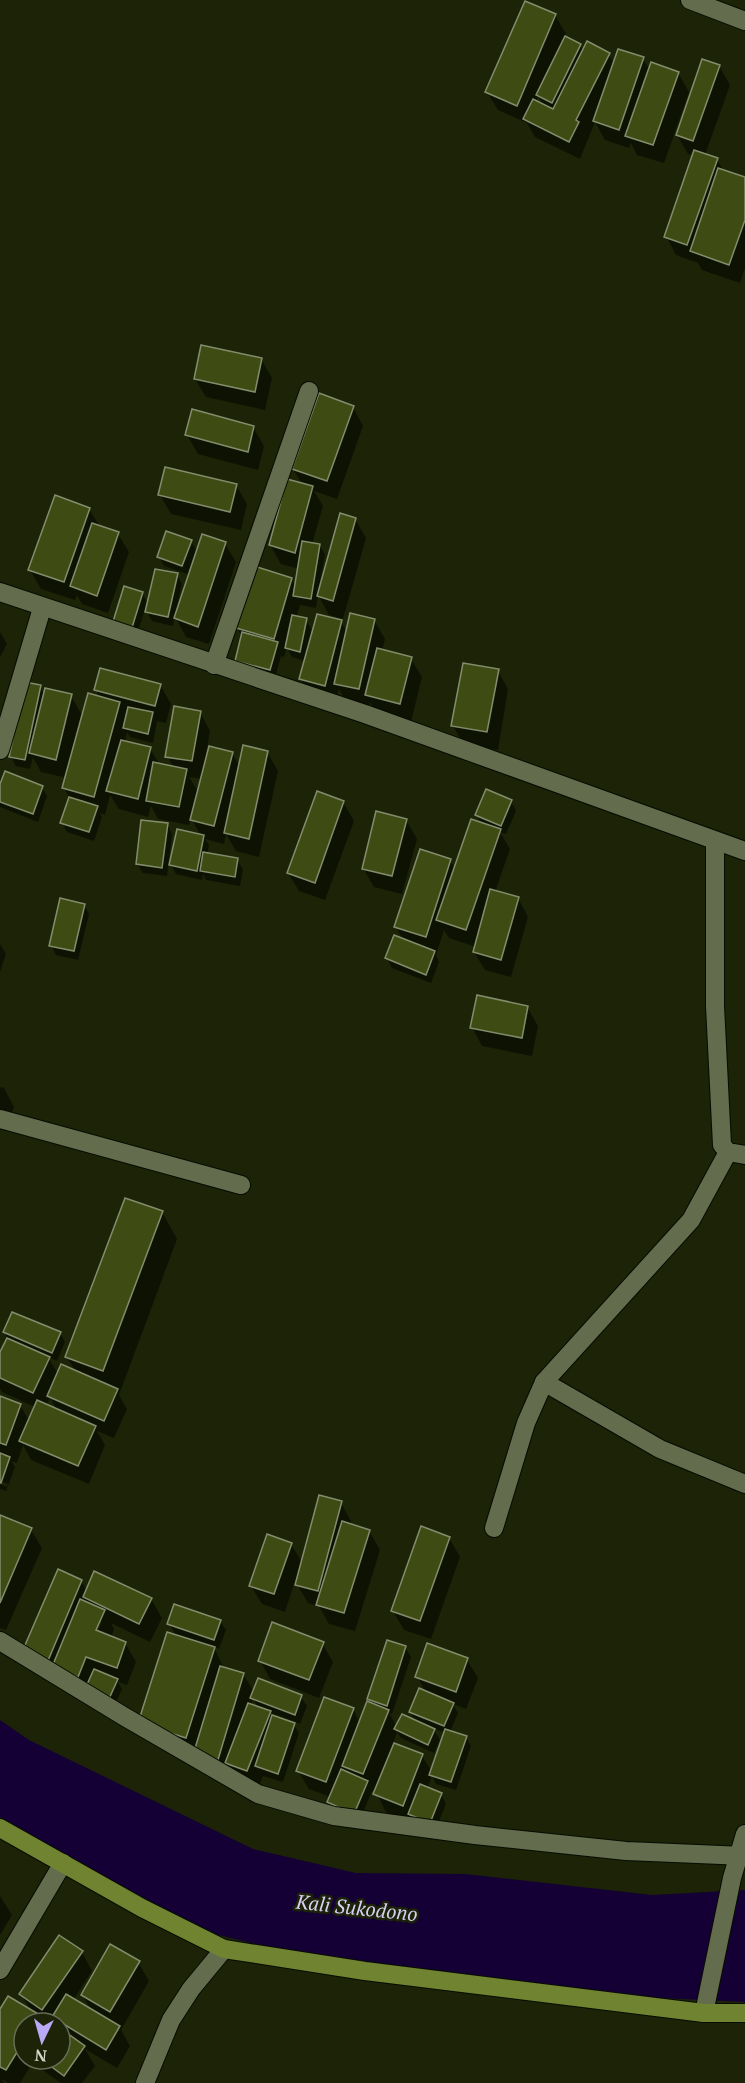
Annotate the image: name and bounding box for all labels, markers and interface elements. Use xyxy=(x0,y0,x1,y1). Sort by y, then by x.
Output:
water label: Kali Sukodono xyxy=(294,1888,419,1927)
north arrow xyxy=(12,2011,72,2071)
text: N xyxy=(34,2044,48,2067)

